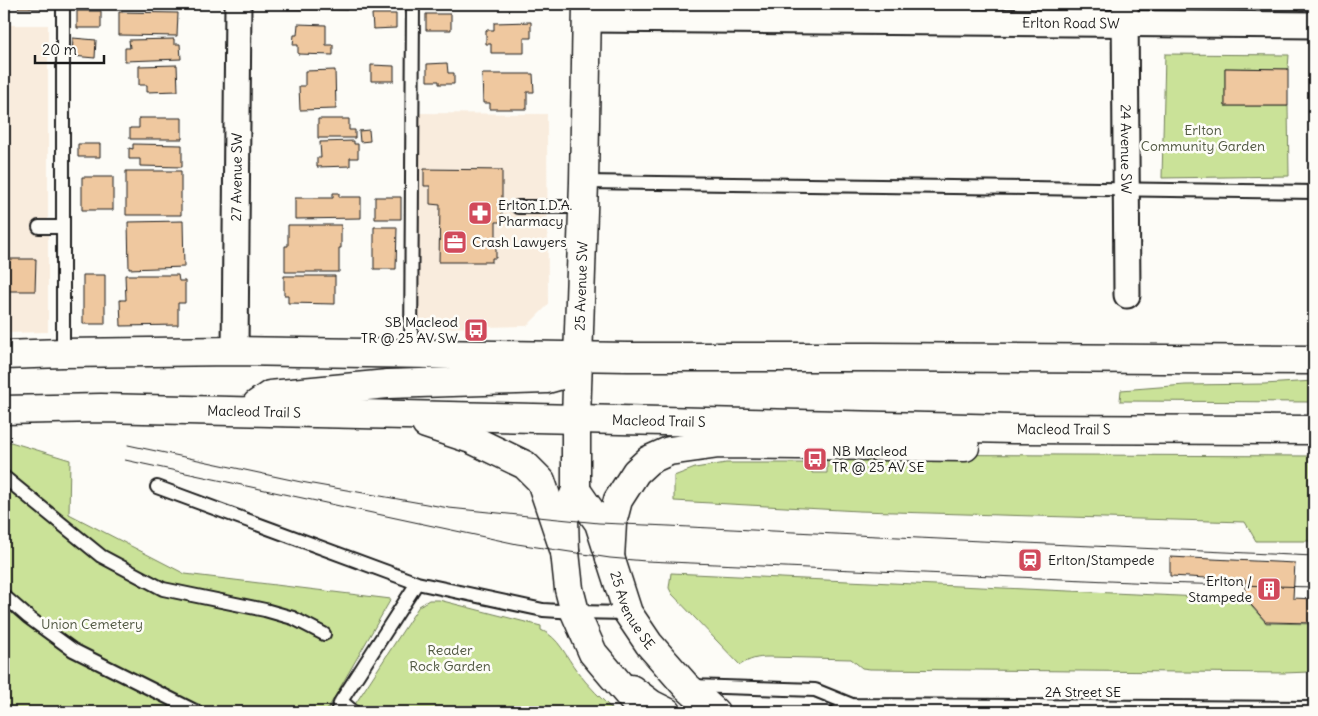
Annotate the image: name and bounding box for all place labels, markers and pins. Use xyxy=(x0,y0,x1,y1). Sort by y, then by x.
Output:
place label: Erlton I.D.A. Pharmacy xyxy=(498,196,573,230)
pharmacy icon: Erlton I.D.A. Pharmacy xyxy=(467,200,493,226)
office icon: Crash Lawyers xyxy=(442,229,468,255)
place label: Crash Lawyers xyxy=(472,233,567,251)
place label: SB Macleod TR @ 25 AV SW xyxy=(361,313,458,347)
bus stop icon: SB Macleod TR @ 25 AV SW xyxy=(463,317,489,343)
place label: NB Macleod TR @ 25 AV SE xyxy=(832,442,925,476)
bus stop icon: NB Macleod TR @ 25 AV SE xyxy=(802,446,828,472)
station icon: Erlton/Stampede xyxy=(1017,547,1043,573)
place label: Erlton/Stampede xyxy=(1048,551,1155,569)
place label: Erlton / Stampede xyxy=(1188,572,1252,606)
building icon: Erlton / Stampede xyxy=(1256,576,1282,602)

